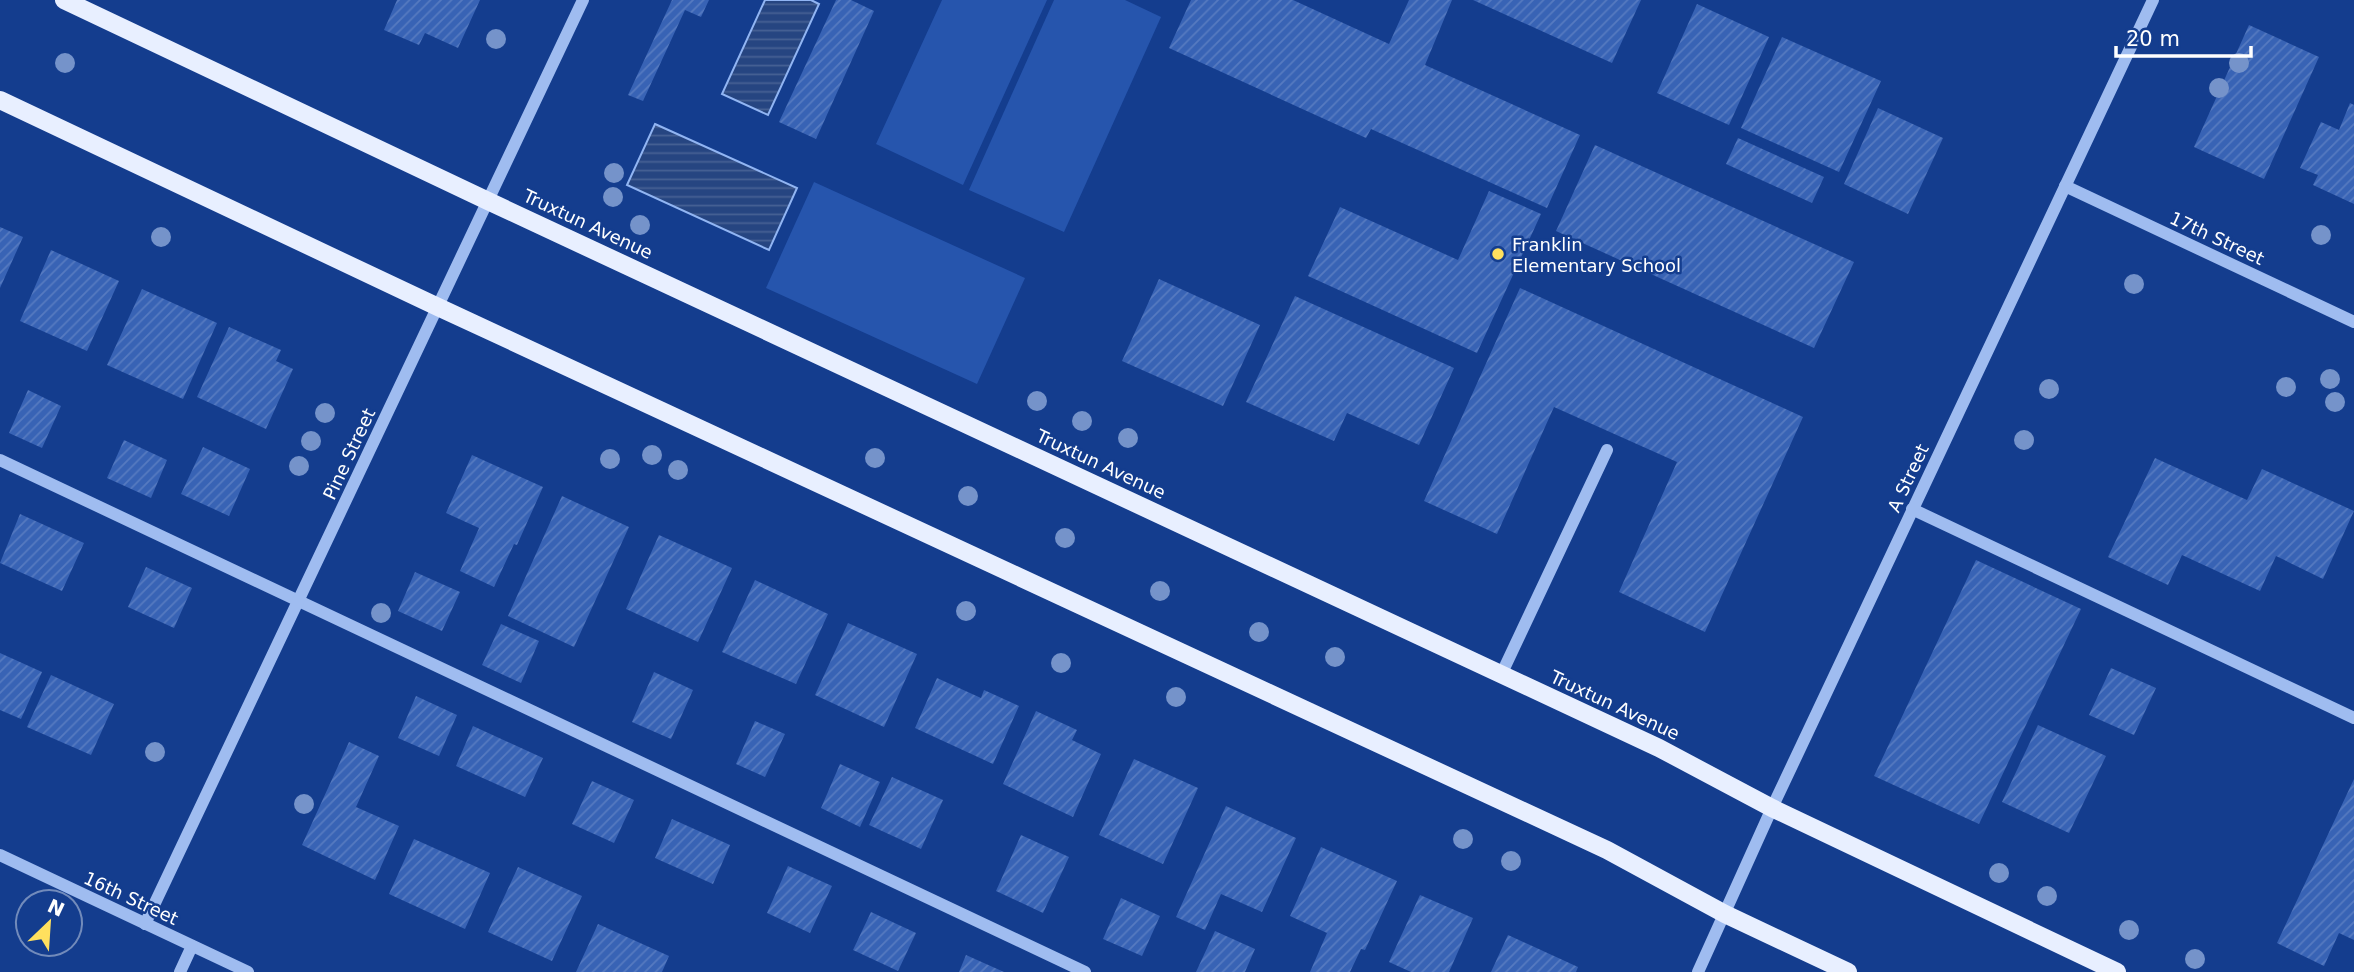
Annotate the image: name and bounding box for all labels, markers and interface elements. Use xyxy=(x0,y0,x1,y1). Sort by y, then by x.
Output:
scale bar xyxy=(2116,14,2251,58)
text: 20 m xyxy=(2126,27,2180,51)
street label: Truxtun Avenue xyxy=(519,184,656,263)
street label: 17th Street xyxy=(2166,207,2268,269)
place label: Franklin Elementary School xyxy=(1512,234,1681,276)
marker: Franklin Elementary School xyxy=(1490,246,1506,262)
street label: Pine Street xyxy=(319,405,379,503)
street label: Truxtun Avenue xyxy=(1032,424,1169,503)
street label: A Street xyxy=(1883,441,1933,515)
street label: Truxtun Avenue xyxy=(1546,665,1683,744)
street label: 16th Street xyxy=(80,867,182,929)
north arrow xyxy=(14,888,84,958)
text: N xyxy=(44,894,68,921)

